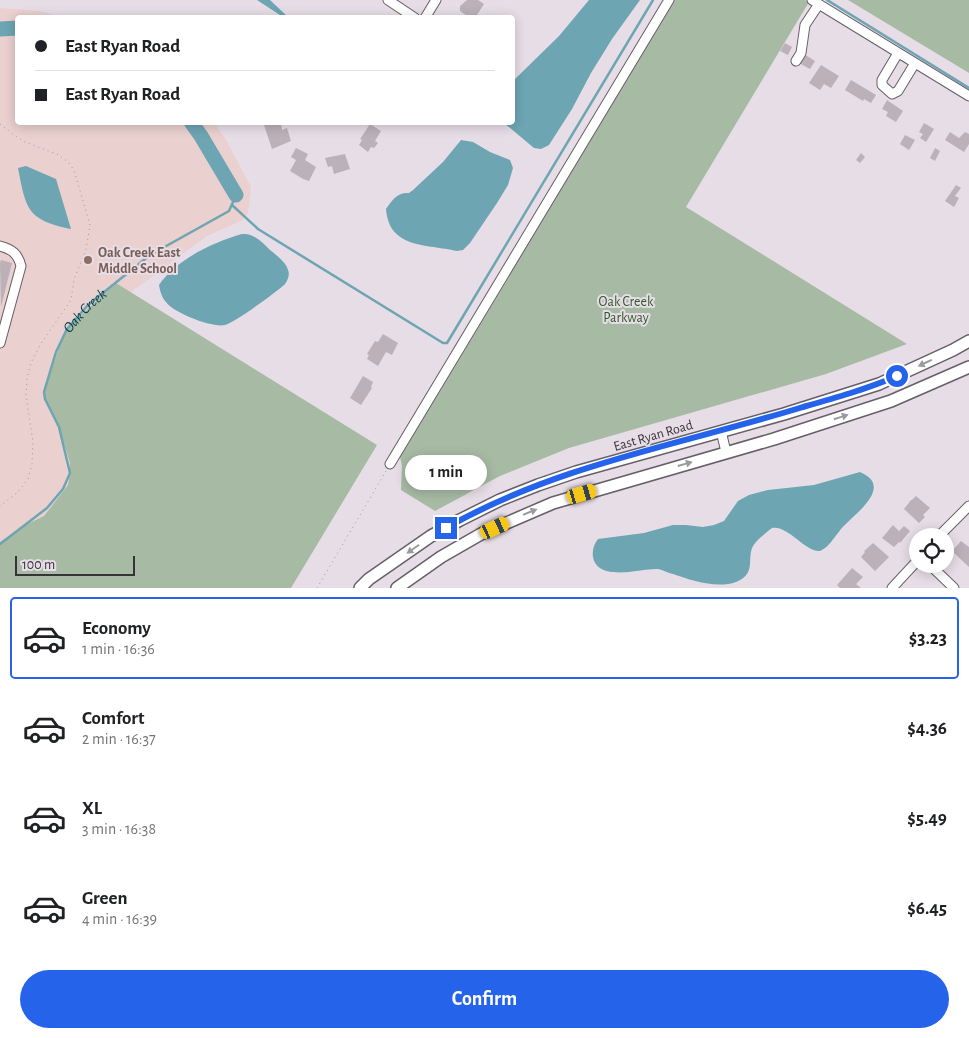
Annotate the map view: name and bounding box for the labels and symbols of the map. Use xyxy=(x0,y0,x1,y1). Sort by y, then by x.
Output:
place label: Oak Creek East Middle School xyxy=(98,246,181,276)
marker: Oak Creek East Middle School xyxy=(82,254,94,266)
water label: Oak Creek xyxy=(60,286,110,336)
park label: Oak Creek Parkway xyxy=(599,295,654,325)
one-way arrow xyxy=(918,358,933,367)
route start xyxy=(886,365,908,387)
one-way arrow xyxy=(833,413,848,421)
street label: East Ryan Road xyxy=(612,418,695,454)
callout: 1 min xyxy=(405,456,487,490)
one-way arrow xyxy=(677,460,693,468)
car xyxy=(565,483,598,505)
one-way arrow xyxy=(523,508,538,516)
car xyxy=(478,515,511,541)
route end xyxy=(435,517,457,539)
one-way arrow xyxy=(406,544,420,554)
scale bar xyxy=(15,553,135,576)

